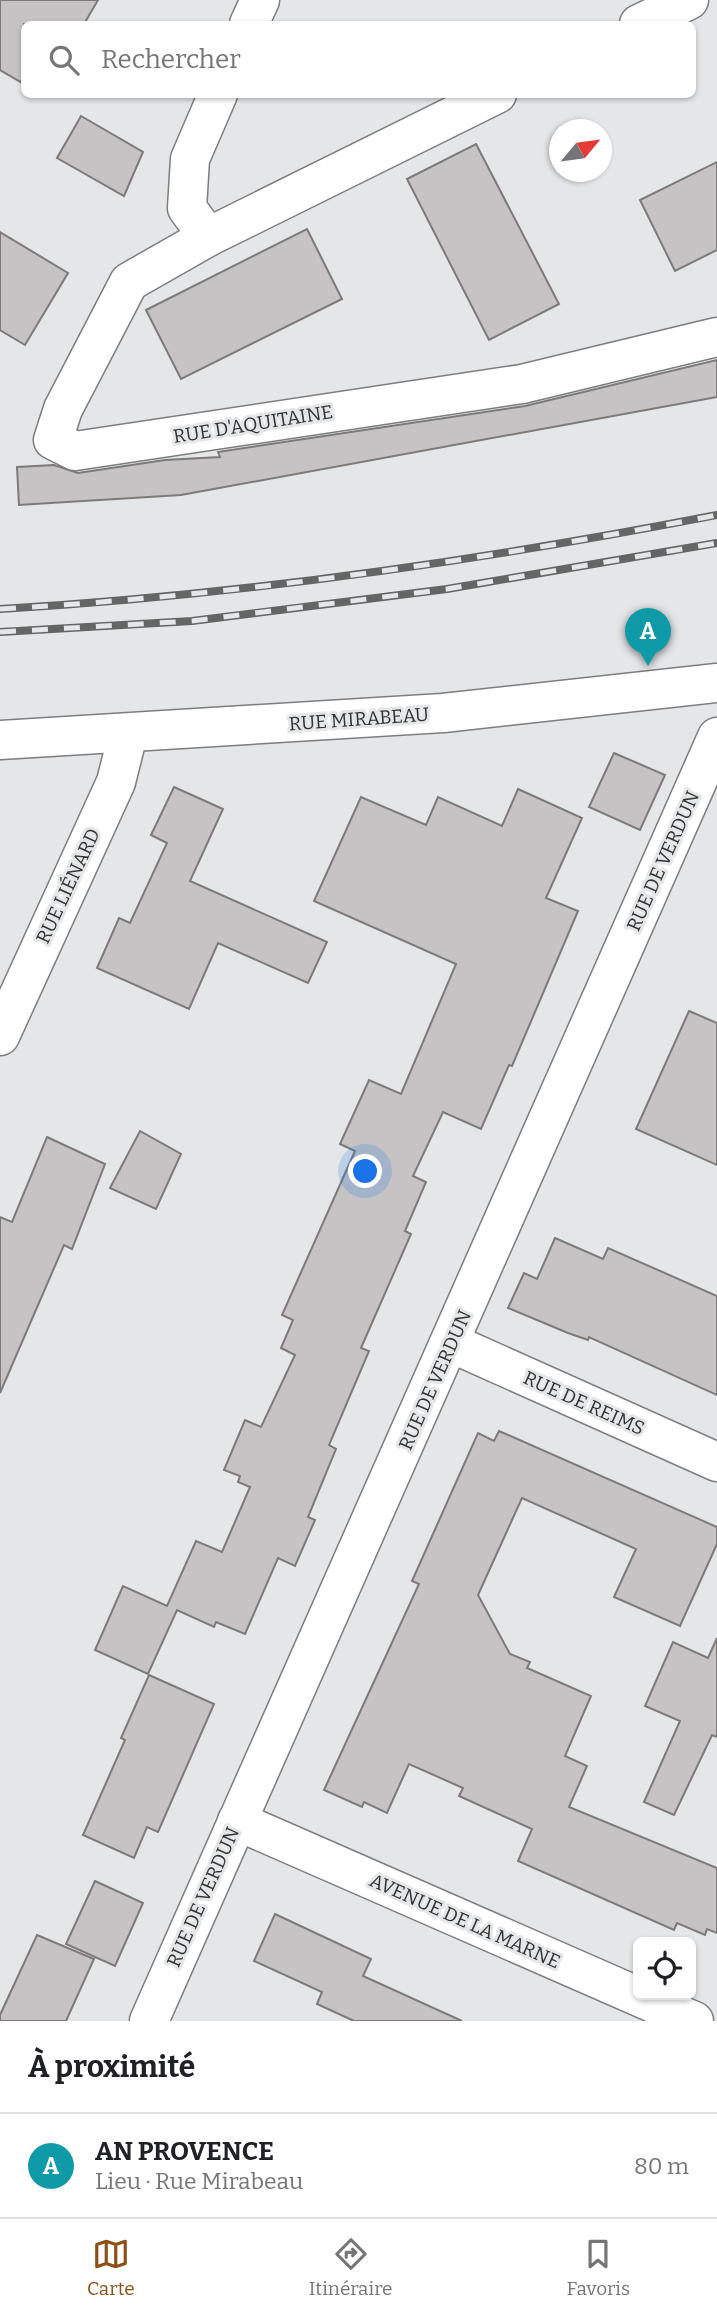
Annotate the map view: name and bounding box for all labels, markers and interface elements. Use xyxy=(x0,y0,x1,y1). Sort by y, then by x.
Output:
search box xyxy=(21,21,696,98)
icon: search xyxy=(45,41,83,79)
text: Rechercher xyxy=(101,44,241,75)
north arrow xyxy=(549,119,612,182)
street label: RUE D'AQUITAINE xyxy=(172,400,334,448)
pin: A xyxy=(625,608,671,666)
street label: RUE MIRABEAU xyxy=(288,703,430,735)
street label: RUE DE VERDUN xyxy=(622,787,704,935)
street label: RUE LIÉNARD xyxy=(31,825,105,947)
your location xyxy=(348,1154,382,1188)
street label: RUE DE VERDUN xyxy=(394,1306,476,1454)
street label: RUE DE REIMS xyxy=(520,1366,648,1440)
street label: RUE DE VERDUN xyxy=(162,1823,244,1971)
street label: AVENUE DE LA MARNE xyxy=(366,1869,564,1973)
map controls xyxy=(633,1937,696,2000)
button: locate xyxy=(633,1937,696,2000)
text: À proximité xyxy=(28,2049,195,2085)
text: AN PROVENCE xyxy=(95,2136,274,2167)
text: A xyxy=(43,2152,59,2180)
text: 80 m xyxy=(634,2152,689,2180)
text: Lieu · Rue Mirabeau xyxy=(95,2167,303,2195)
tab: Carte xyxy=(87,2235,135,2300)
tab: Itinéraire xyxy=(309,2235,393,2300)
tab: Favoris xyxy=(567,2235,630,2300)

